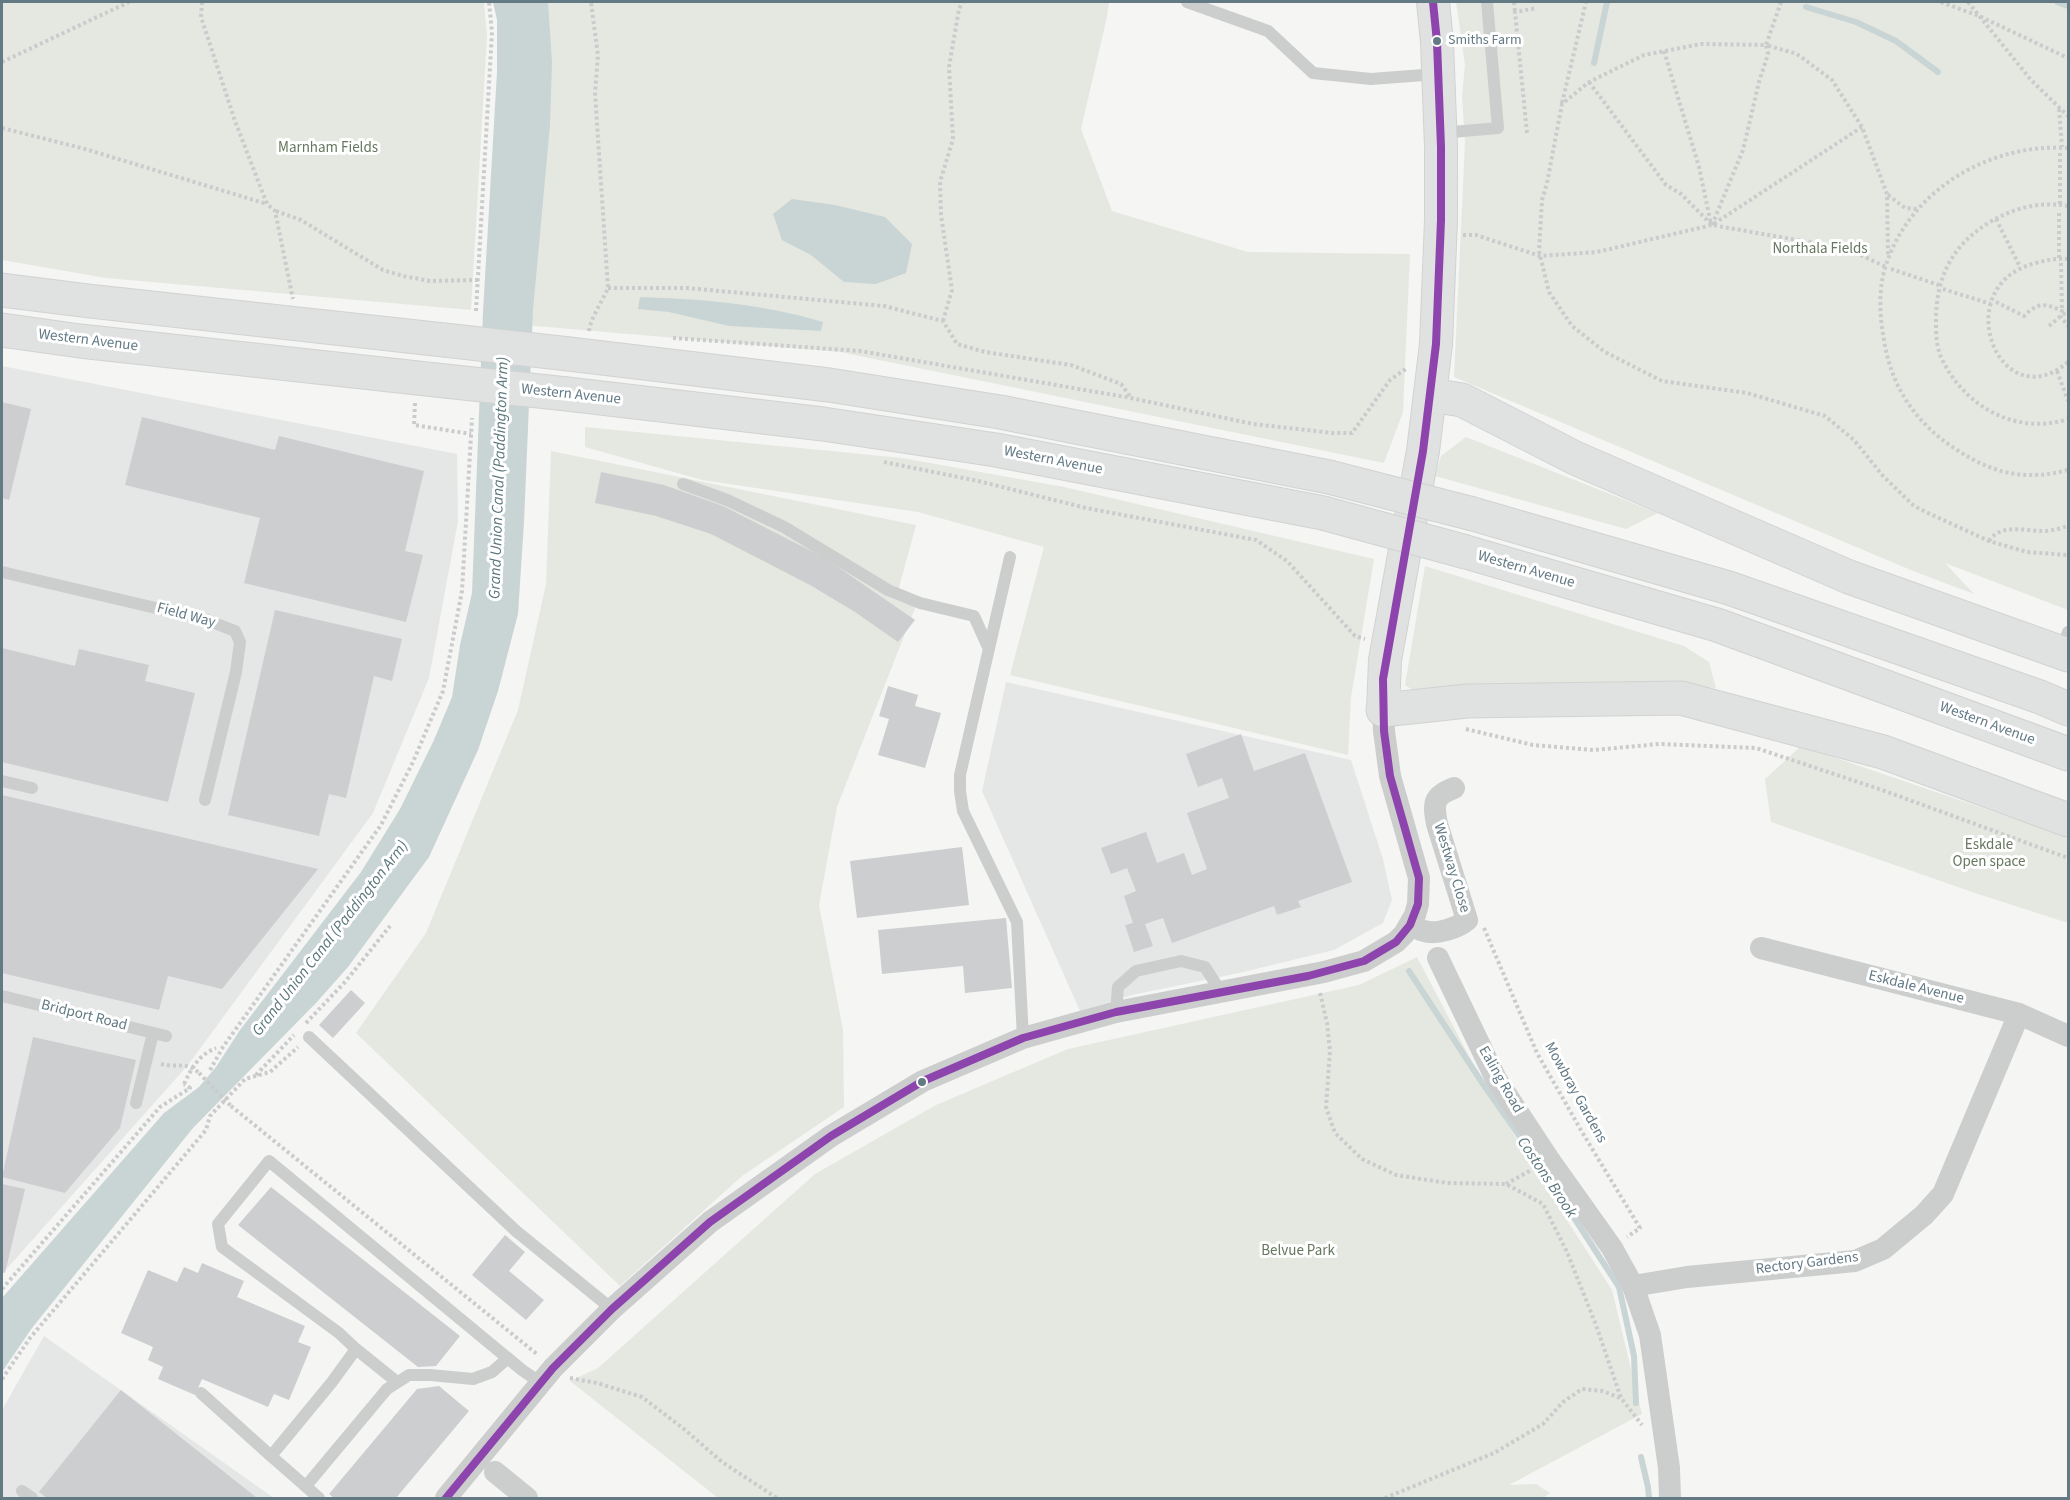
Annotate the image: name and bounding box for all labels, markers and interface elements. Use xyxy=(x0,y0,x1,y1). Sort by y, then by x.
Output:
place label: Smiths Farm xyxy=(1448,33,1522,49)
marker: Smiths Farm xyxy=(1431,35,1443,47)
park label: Marnham Fields xyxy=(278,140,378,158)
park label: Northala Fields xyxy=(1772,241,1868,259)
street label: Western Avenue xyxy=(37,326,139,356)
water label: Grand Union Canal (Paddington Arm) xyxy=(486,357,514,599)
street label: Western Avenue xyxy=(520,381,622,409)
street label: Western Avenue xyxy=(1002,443,1104,479)
street label: Western Avenue xyxy=(1475,548,1577,592)
street label: Field Way xyxy=(155,600,217,632)
street label: Western Avenue xyxy=(1937,698,2037,750)
street label: Westway Close xyxy=(1429,821,1473,915)
park label: Eskdale Open space xyxy=(1953,837,2025,872)
water label: Grand Union Canal (Paddington Arm) xyxy=(249,838,413,1040)
street label: Eskdale Avenue xyxy=(1866,967,1966,1009)
street label: Bridport Road xyxy=(39,997,129,1035)
street label: Mowbray Gardens xyxy=(1540,1039,1610,1147)
street label: Ealing Road xyxy=(1474,1043,1526,1117)
unlabelled marker xyxy=(916,1076,928,1088)
water label: Costons Brook xyxy=(1512,1134,1580,1222)
park label: Belvue Park xyxy=(1261,1243,1335,1261)
street label: Rectory Gardens xyxy=(1755,1249,1859,1279)

